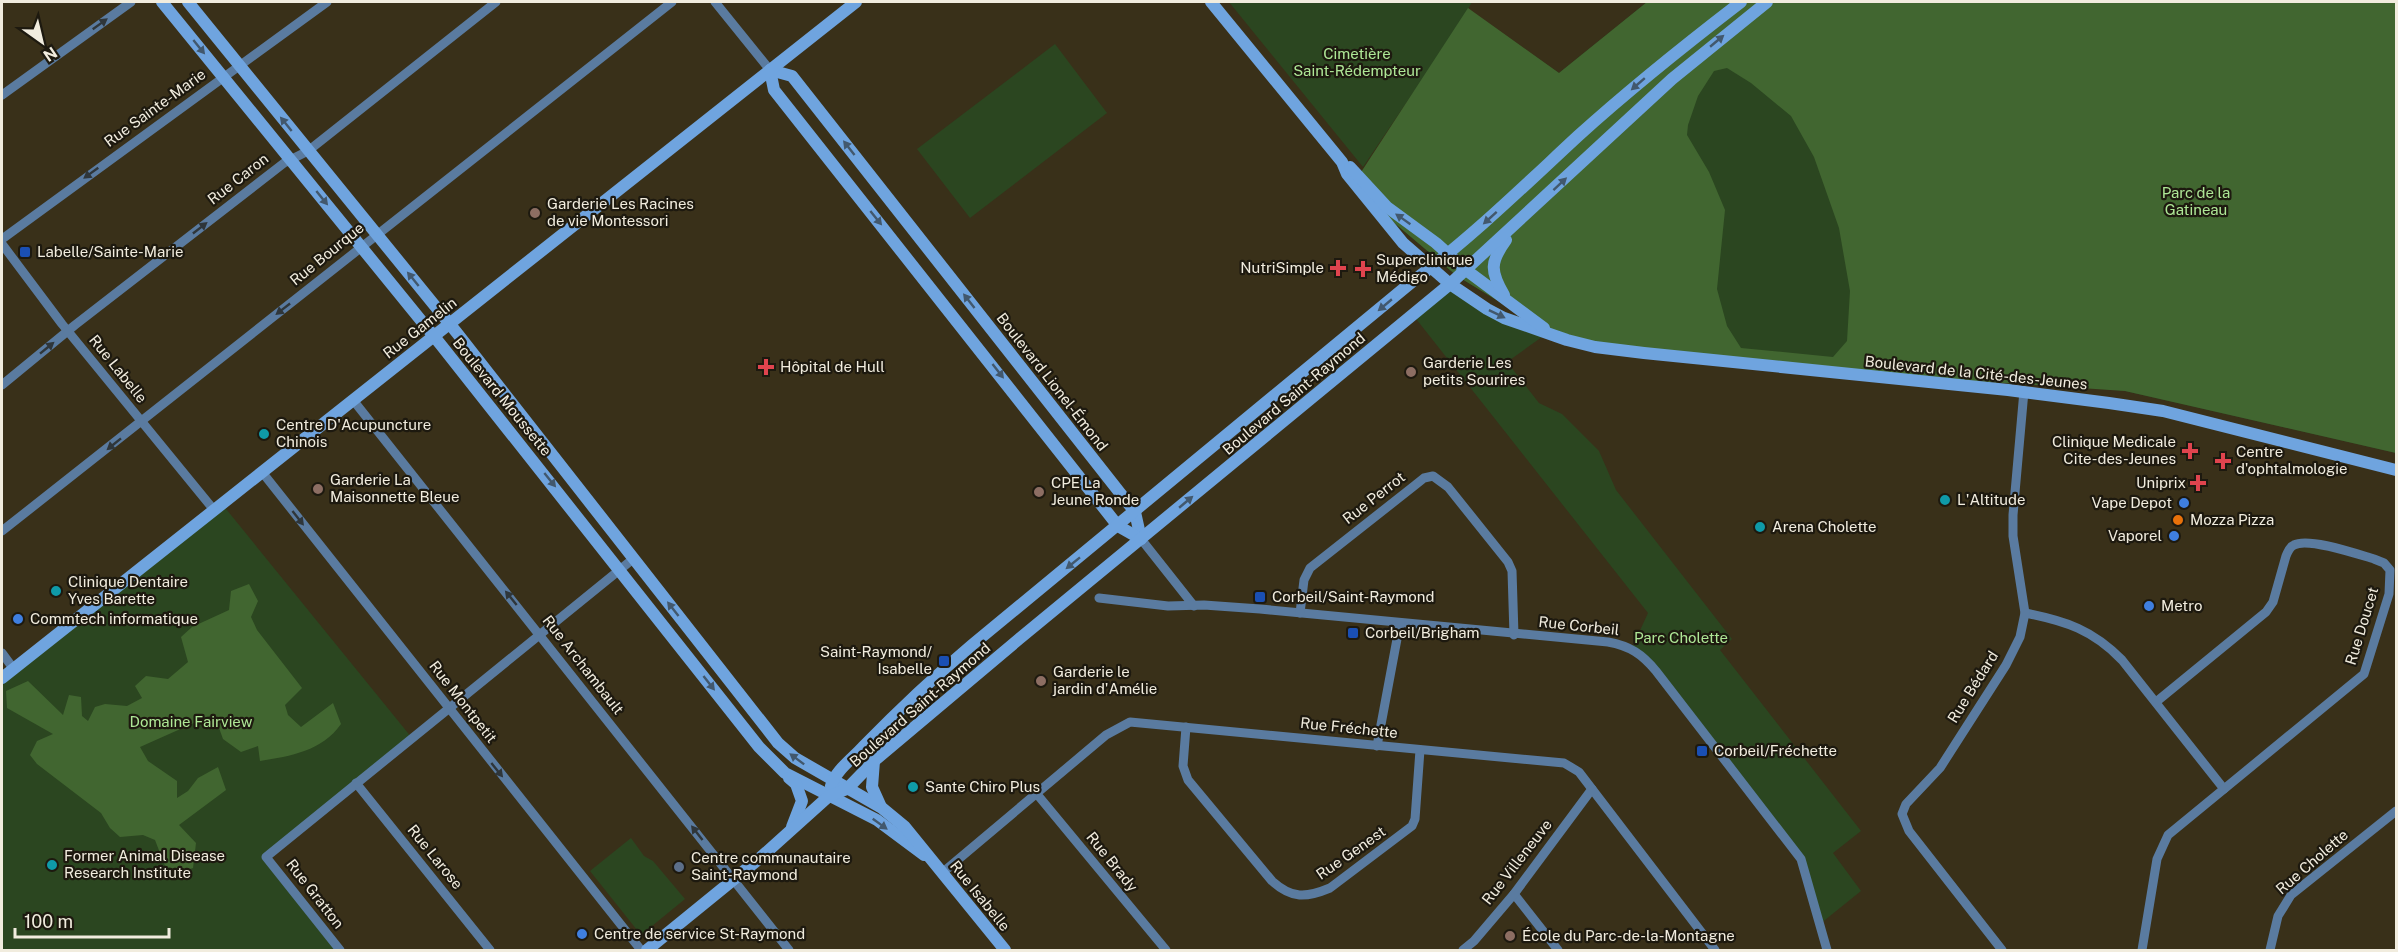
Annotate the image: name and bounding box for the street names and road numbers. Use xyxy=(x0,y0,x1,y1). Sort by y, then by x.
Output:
street label: Rue Sainte-Marie xyxy=(101,65,209,150)
street label: Rue Caron xyxy=(204,150,271,208)
street label: Rue Bourque xyxy=(286,219,367,289)
street label: Rue Gamelin xyxy=(380,294,460,362)
street label: Boulevard Lionel-Émond xyxy=(993,309,1111,454)
street label: Boulevard Saint-Raymond xyxy=(1219,329,1368,458)
street label: Rue Labelle xyxy=(86,332,151,406)
street label: Boulevard Moussette xyxy=(450,334,555,459)
street label: Boulevard de la Cité-des-Jeunes xyxy=(1864,352,2088,393)
street label: Rue Perrot xyxy=(1339,468,1408,527)
street label: Rue Doucet xyxy=(2342,585,2381,667)
street label: Rue Archambault xyxy=(539,612,627,718)
street label: Rue Corbeil xyxy=(1538,613,1620,638)
street label: Boulevard Saint-Raymond xyxy=(846,639,993,770)
street label: Rue Bédard xyxy=(1944,648,2001,726)
street label: Rue Montpetit xyxy=(426,657,501,746)
street label: Rue Fréchette xyxy=(1299,714,1399,741)
street label: Rue Villeneuve xyxy=(1478,816,1555,908)
street label: Rue Larose xyxy=(404,821,466,892)
street label: Rue Genest xyxy=(1313,822,1389,883)
street label: Rue Cholette xyxy=(2272,826,2351,897)
street label: Rue Brady xyxy=(1083,828,1142,895)
street label: Rue Gratton xyxy=(283,856,348,932)
street label: Rue Isabelle xyxy=(947,857,1014,934)

